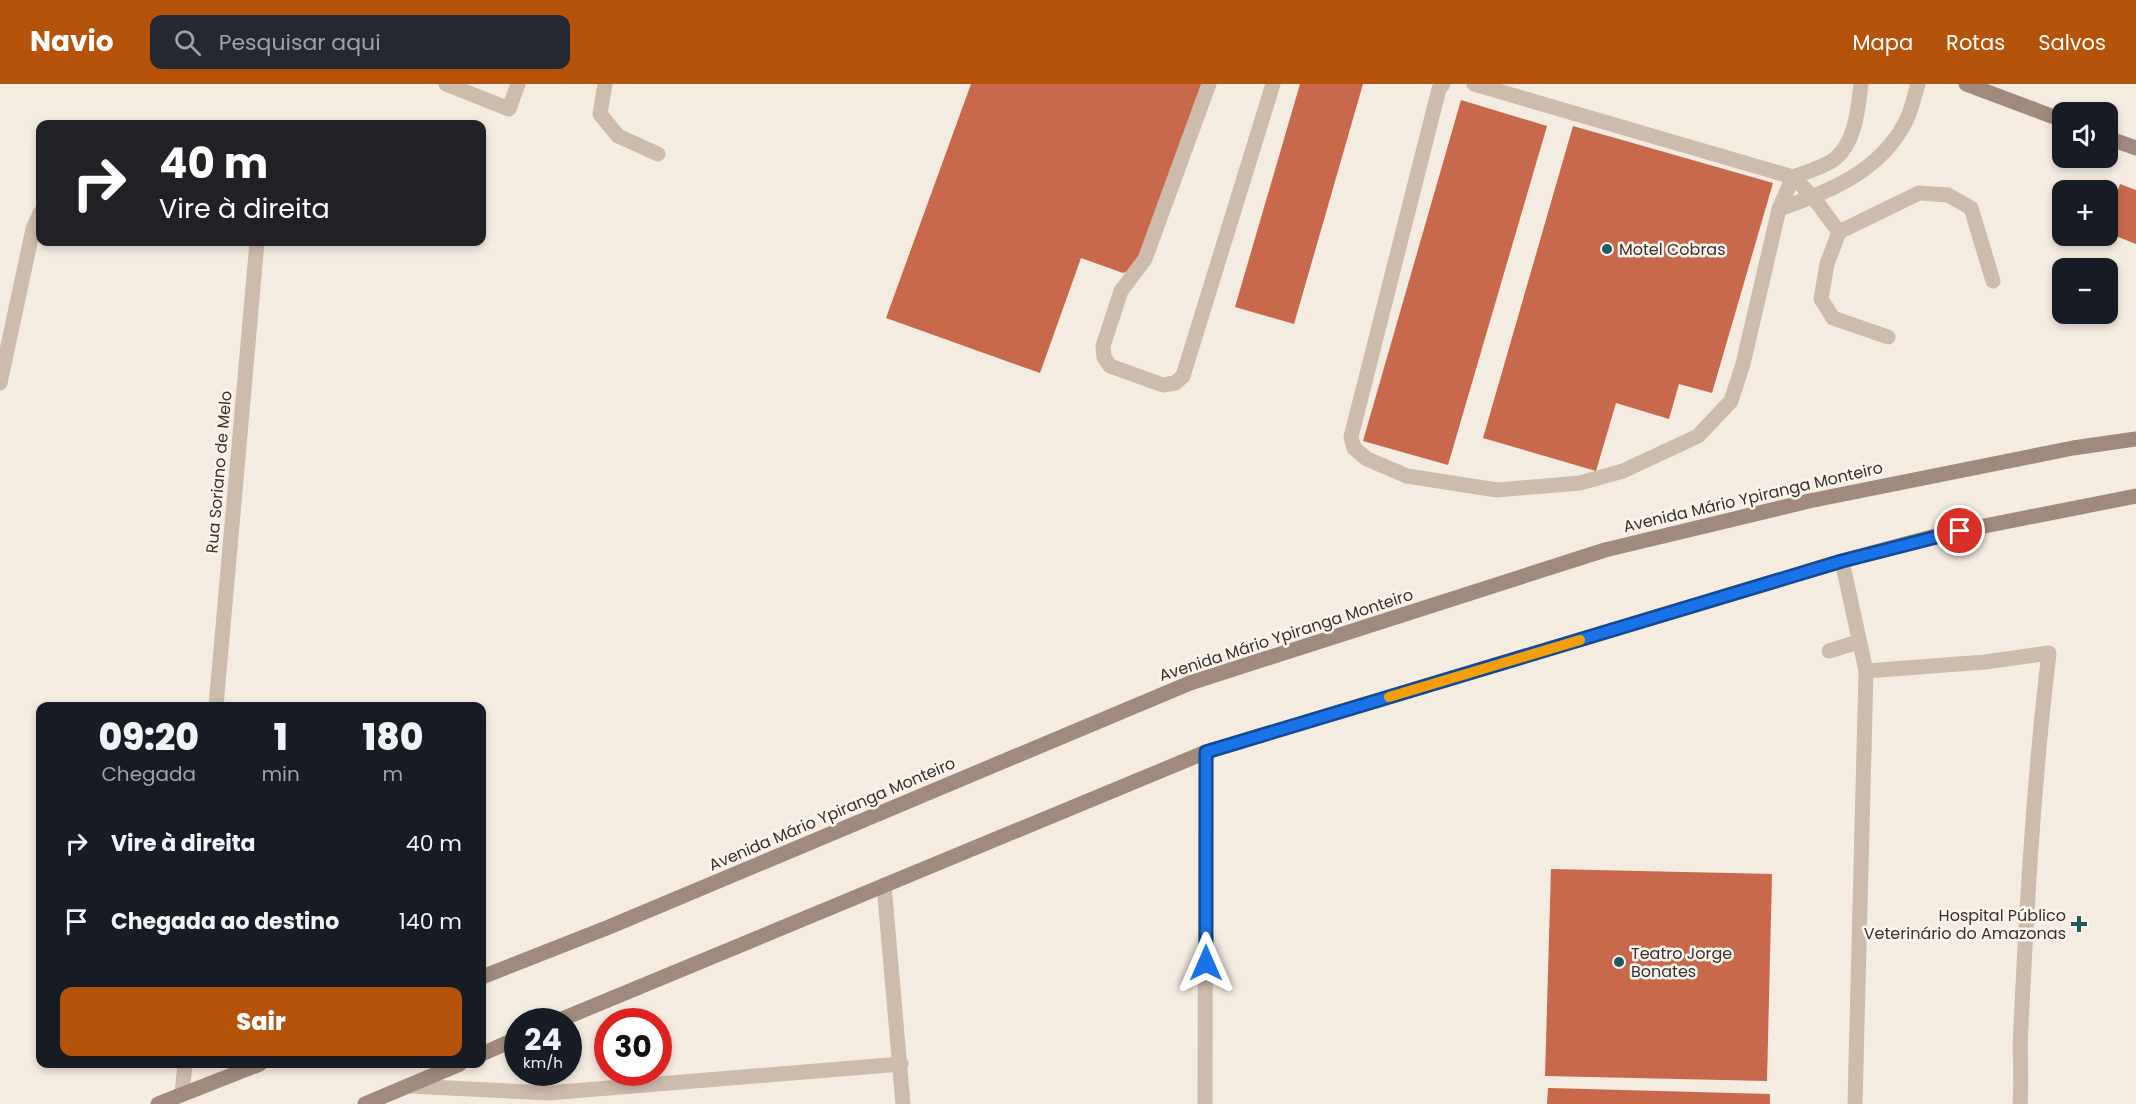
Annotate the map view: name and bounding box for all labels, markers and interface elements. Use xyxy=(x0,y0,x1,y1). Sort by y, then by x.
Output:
search box xyxy=(150,15,570,69)
text: Navio xyxy=(30,22,114,61)
icon: search xyxy=(171,26,204,59)
text: Pesquisar aqui xyxy=(219,27,381,58)
text: Mapa xyxy=(1852,28,1913,57)
text: Rotas xyxy=(1946,28,2005,57)
text: Salvos xyxy=(2038,28,2106,57)
map controls xyxy=(2052,102,2118,324)
button: sound xyxy=(2052,102,2118,168)
text: 40 m xyxy=(159,134,268,193)
icon: right xyxy=(60,144,138,222)
button: + xyxy=(2052,180,2118,246)
text: Vire à direita xyxy=(159,190,330,227)
place label: Motel Cobras xyxy=(1619,238,1726,261)
marker: Motel Cobras xyxy=(1600,242,1614,256)
button: − xyxy=(2052,258,2118,324)
street label: Rua Soriano de Melo xyxy=(200,390,238,554)
street label: Avenida Mário Ypiranga Monteiro xyxy=(1621,456,1885,538)
pin xyxy=(1934,505,1985,556)
icon: arrive xyxy=(1943,514,1976,547)
street label: Avenida Mário Ypiranga Monteiro xyxy=(1156,583,1416,687)
text: 09:20 xyxy=(99,712,199,763)
text: 1 xyxy=(274,712,288,763)
text: 180 xyxy=(362,712,423,763)
street label: Avenida Mário Ypiranga Monteiro xyxy=(705,751,959,877)
text: Chegada xyxy=(101,760,196,788)
text: min xyxy=(262,760,300,788)
text: m xyxy=(383,760,403,788)
icon: right xyxy=(60,827,93,860)
text: Vire à direita xyxy=(111,828,256,859)
text: 40 m xyxy=(406,828,462,859)
place label: Hospital Público Veterinário do Amazonas xyxy=(1864,904,2066,945)
icon: arrive xyxy=(60,905,93,938)
text: Chegada ao destino xyxy=(111,906,339,937)
text: 140 m xyxy=(399,906,462,937)
marker: Hospital Público Veterinário do Amazonas xyxy=(2070,915,2088,933)
position arrow xyxy=(1174,931,1238,995)
place label: Teatro Jorge Bonates xyxy=(1631,942,1732,983)
marker: Teatro Jorge Bonates xyxy=(1612,955,1626,969)
button: Sair xyxy=(60,987,462,1056)
speed limit sign: 30 xyxy=(594,1008,672,1086)
text: 24 xyxy=(524,1018,562,1061)
text: km/h xyxy=(523,1052,563,1073)

